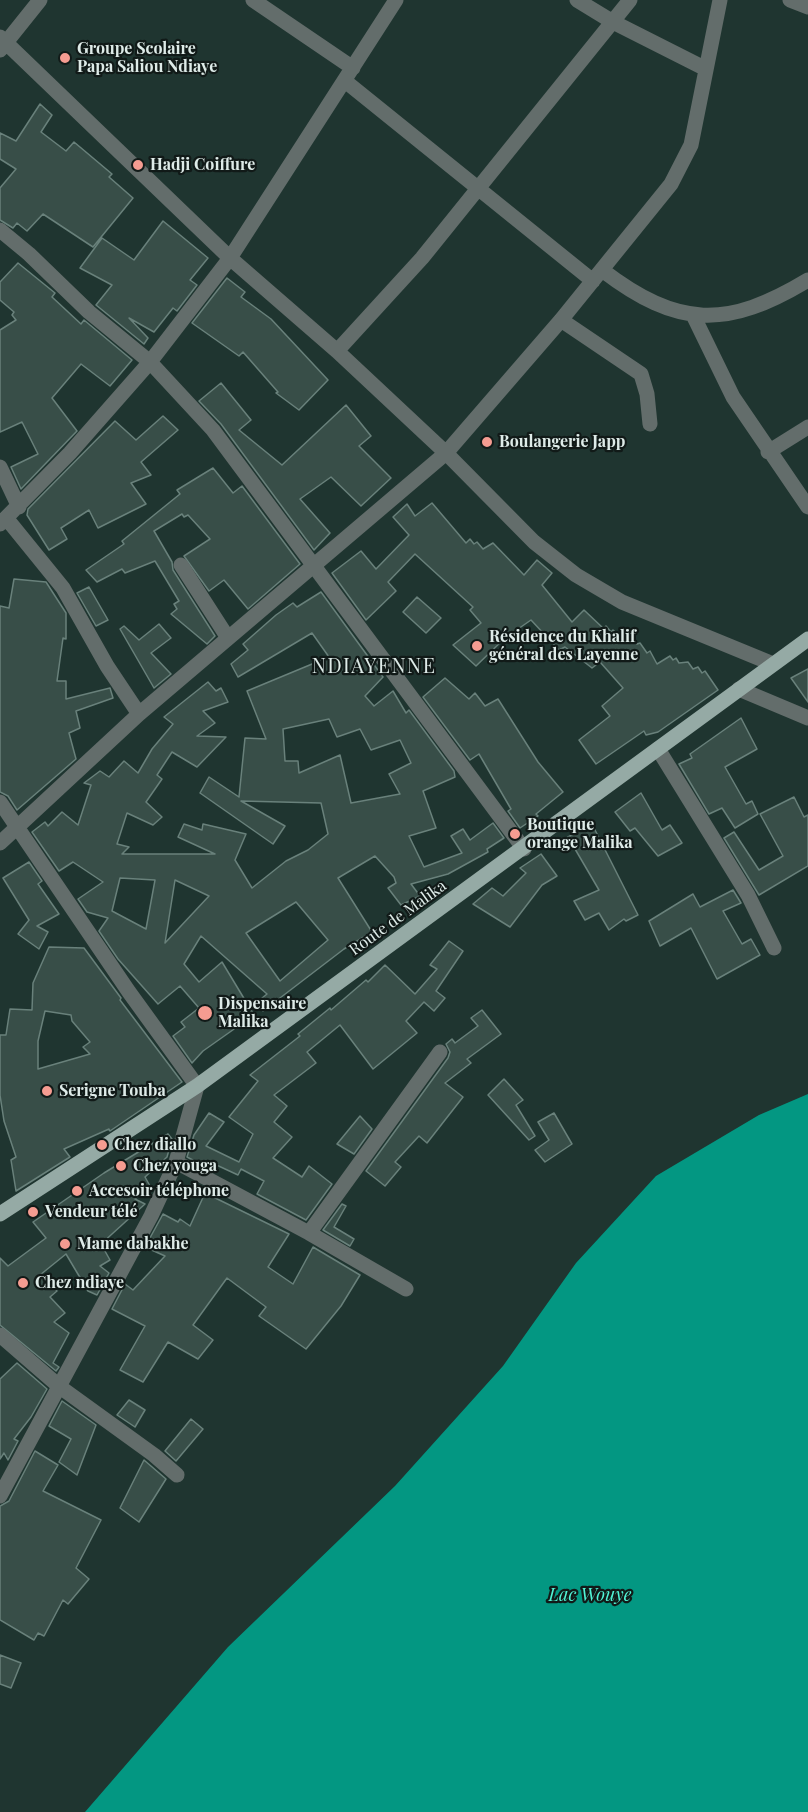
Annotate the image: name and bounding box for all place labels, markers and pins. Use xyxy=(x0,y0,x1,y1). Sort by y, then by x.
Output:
place label: Groupe Scolaire Papa Saliou Ndiaye xyxy=(77,39,217,77)
marker: Groupe Scolaire Papa Saliou Ndiaye xyxy=(58,51,72,65)
place label: Hadji Coiffure xyxy=(150,155,255,175)
marker: Hadji Coiffure xyxy=(131,158,145,172)
place label: Boulangerie Japp xyxy=(499,432,625,452)
marker: Boulangerie Japp xyxy=(480,435,494,449)
place label: Résidence du Khalif général des Layenne xyxy=(489,627,638,665)
marker: Résidence du Khalif général des Layenne xyxy=(470,639,484,653)
place label: Boutique orange Malika xyxy=(527,815,633,853)
marker: Boutique orange Malika xyxy=(508,827,522,841)
place label: Dispensaire Malika xyxy=(218,994,306,1032)
marker: Dispensaire Malika xyxy=(196,1004,214,1022)
place label: Serigne Touba xyxy=(59,1081,166,1101)
marker: Serigne Touba xyxy=(40,1084,54,1098)
place label: Chez diallo xyxy=(114,1135,196,1155)
marker: Chez diallo xyxy=(95,1138,109,1152)
place label: Chez youga xyxy=(133,1156,217,1176)
marker: Chez youga xyxy=(114,1159,128,1173)
place label: Accesoir téléphone xyxy=(89,1181,229,1201)
marker: Accesoir téléphone xyxy=(70,1184,84,1198)
place label: Vendeur télé xyxy=(45,1202,137,1222)
marker: Vendeur télé xyxy=(26,1205,40,1219)
place label: Mame dabakhe xyxy=(77,1234,189,1254)
marker: Mame dabakhe xyxy=(58,1237,72,1251)
place label: Chez ndiaye xyxy=(35,1273,124,1293)
marker: Chez ndiaye xyxy=(16,1276,30,1290)

